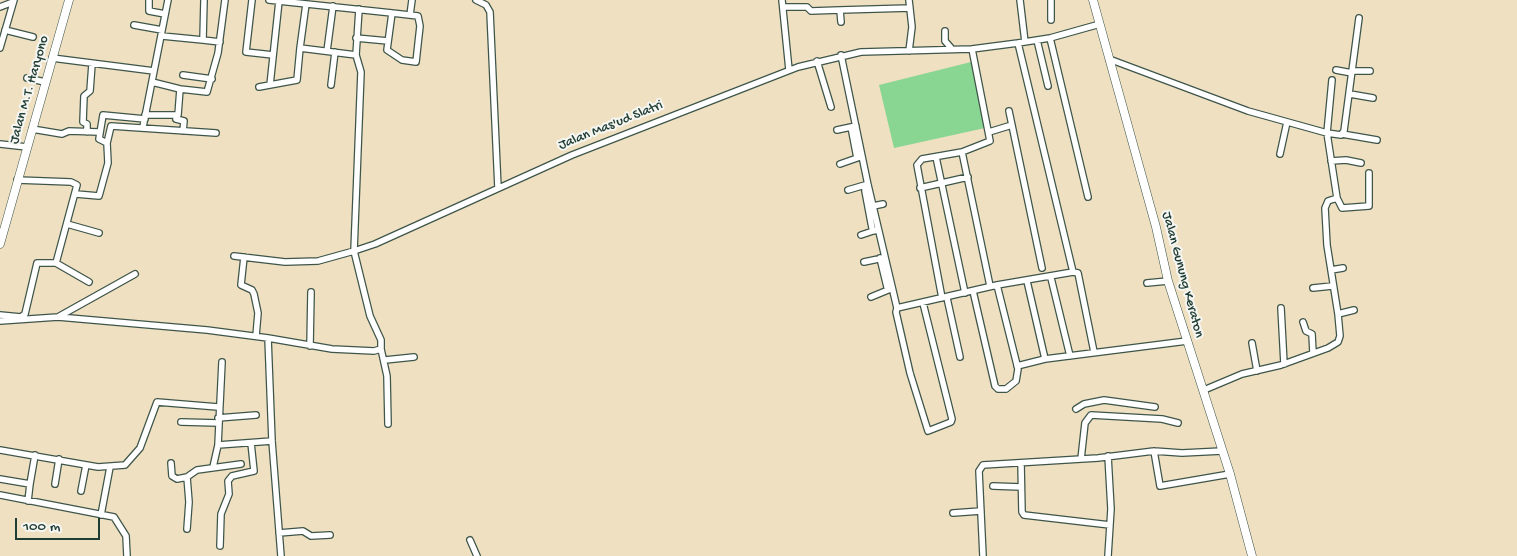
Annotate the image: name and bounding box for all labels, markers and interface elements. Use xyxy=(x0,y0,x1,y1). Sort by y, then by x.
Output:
street label: Jalan M.T. Haryono xyxy=(6,34,54,146)
street label: Jalan Mas'ud Slatri xyxy=(556,97,666,155)
street label: Jalan Gunung Keraton xyxy=(1157,210,1207,340)
scale bar xyxy=(18,508,102,540)
text: 100 m xyxy=(23,518,60,536)

